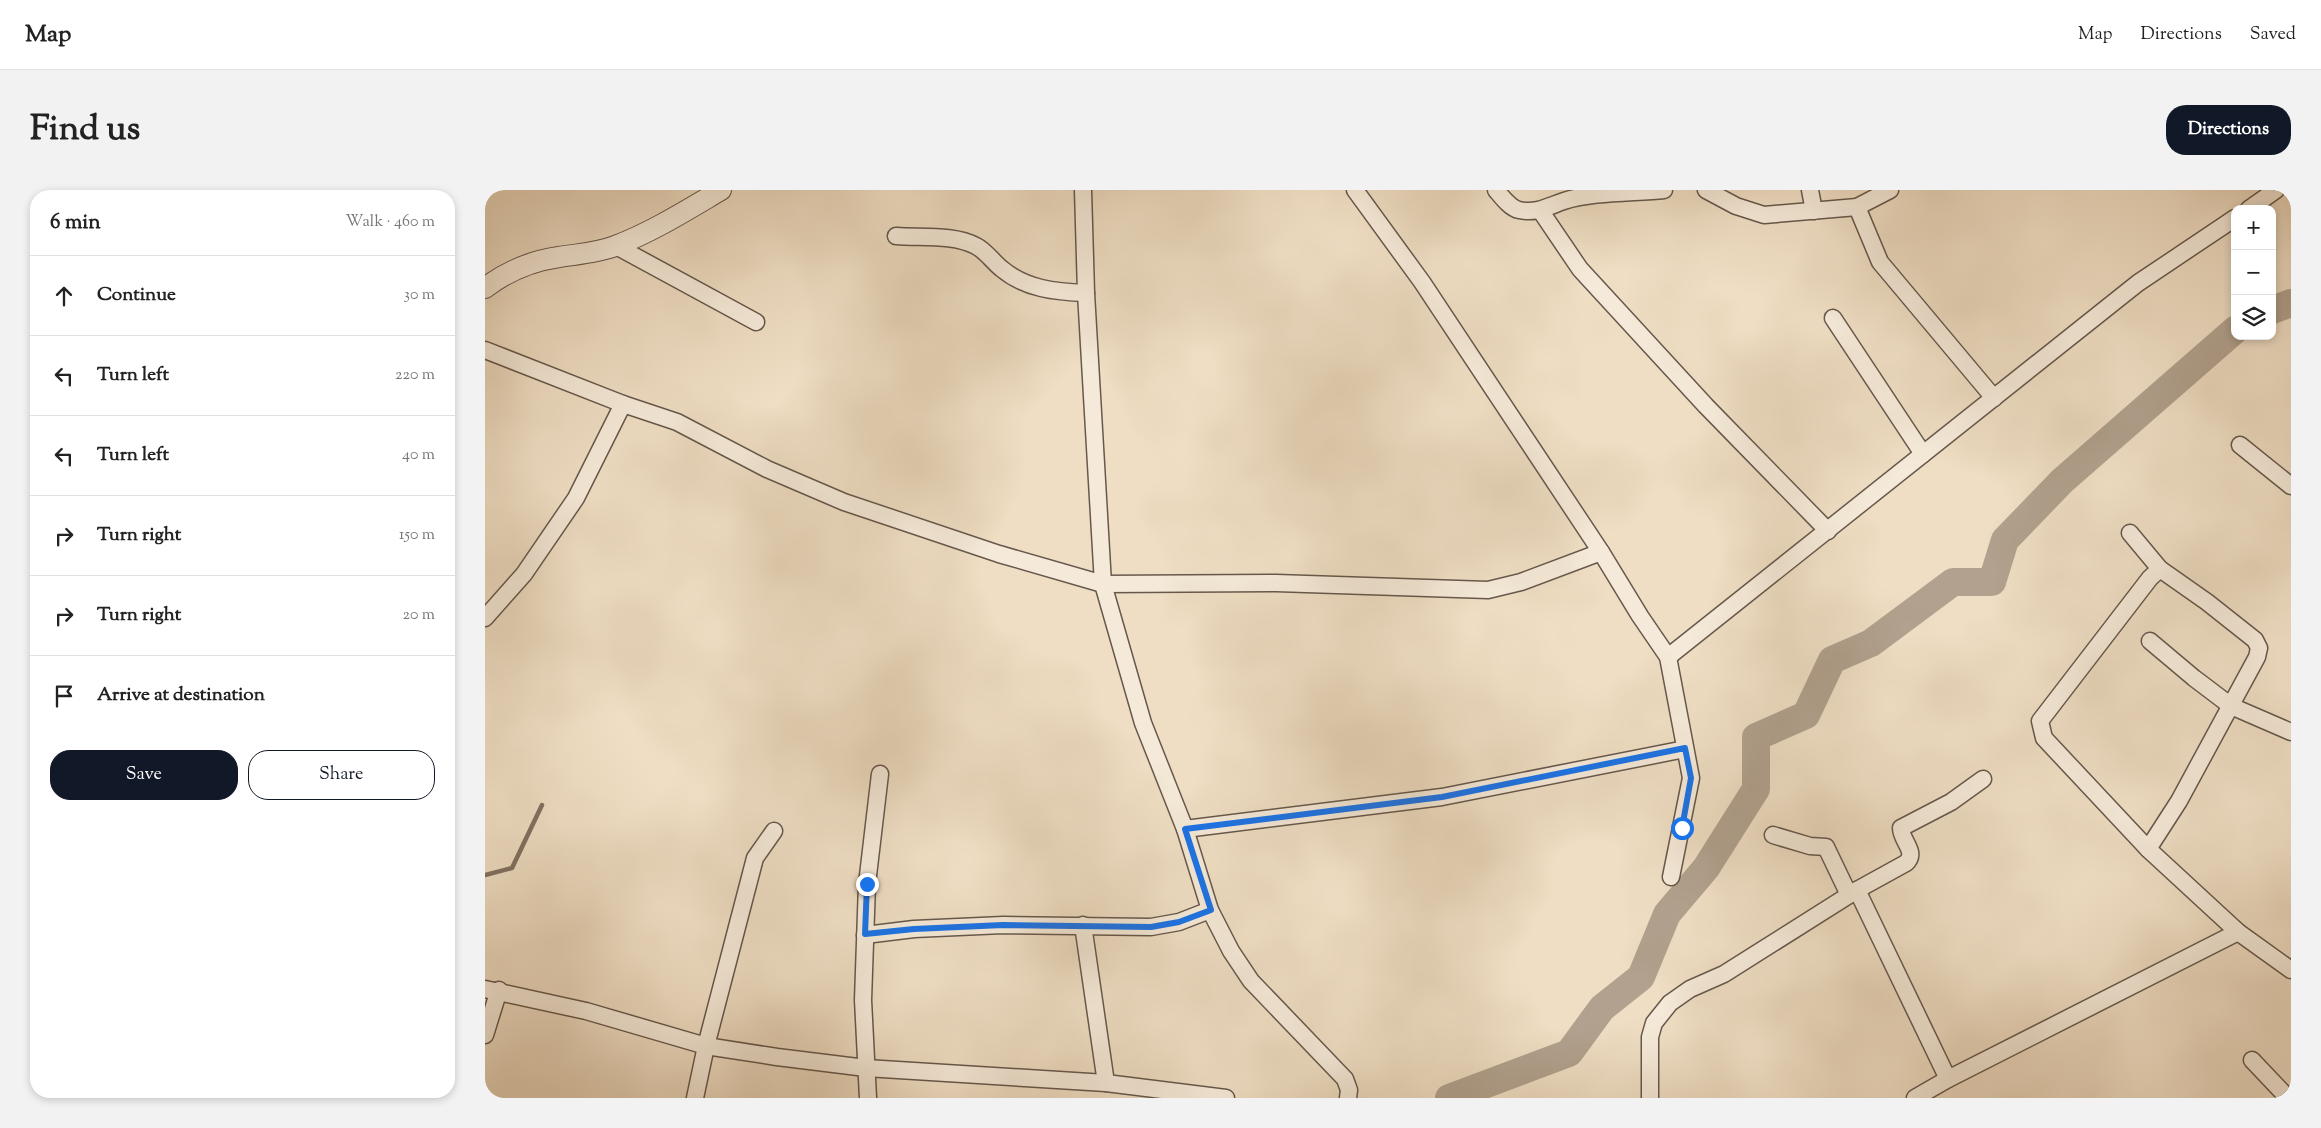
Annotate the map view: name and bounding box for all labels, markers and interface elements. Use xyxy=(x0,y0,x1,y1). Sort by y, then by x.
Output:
text: Map xyxy=(25,18,71,52)
text: Map xyxy=(2078,22,2113,48)
text: Directions xyxy=(2141,22,2222,48)
text: Saved xyxy=(2250,22,2296,48)
text: Find us xyxy=(30,105,140,156)
button: Directions xyxy=(2166,105,2291,155)
map controls xyxy=(2231,205,2276,340)
button: + xyxy=(2231,205,2276,250)
text: 6 min xyxy=(50,208,101,238)
text: Walk · 460 m xyxy=(346,211,435,234)
button: − xyxy=(2231,250,2276,295)
icon: ahead xyxy=(50,282,78,310)
text: Continue xyxy=(97,282,176,309)
text: 30 m xyxy=(404,284,435,307)
button: layers xyxy=(2231,295,2276,340)
icon: left xyxy=(50,362,78,390)
text: Turn left xyxy=(97,362,169,389)
text: 220 m xyxy=(395,364,435,387)
icon: left xyxy=(50,442,78,470)
text: Turn left xyxy=(97,442,169,469)
text: 40 m xyxy=(402,444,435,467)
icon: right xyxy=(50,522,78,550)
text: Turn right xyxy=(97,522,181,549)
text: 150 m xyxy=(399,524,435,547)
icon: right xyxy=(50,602,78,630)
text: Turn right xyxy=(97,602,181,629)
text: 20 m xyxy=(402,604,435,627)
icon: arrive xyxy=(50,682,78,710)
text: Arrive at destination xyxy=(97,682,265,709)
button: Save xyxy=(50,750,238,800)
button: Share xyxy=(248,750,435,800)
route start xyxy=(1671,817,1694,840)
route end xyxy=(856,873,879,896)

